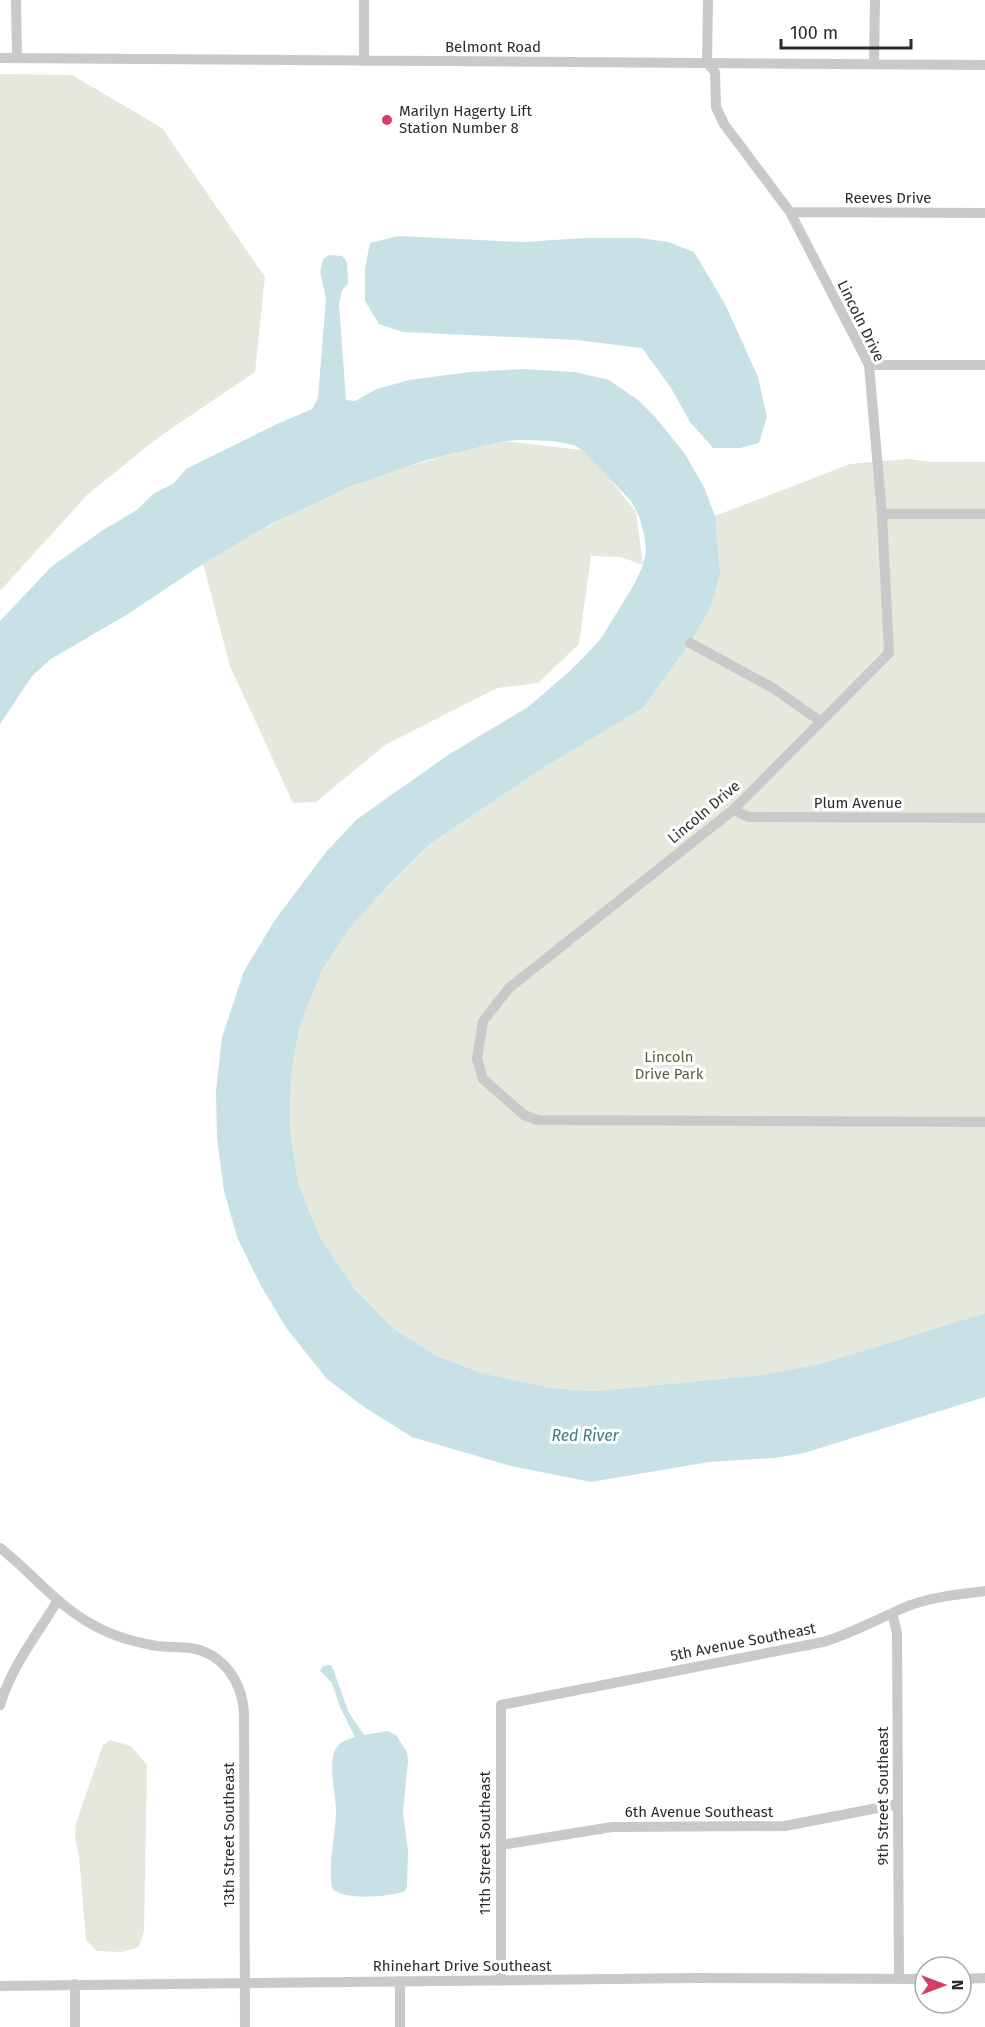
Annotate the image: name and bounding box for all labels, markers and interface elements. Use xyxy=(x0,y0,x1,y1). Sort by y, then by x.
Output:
scale bar xyxy=(781,12,912,50)
text: 100 m xyxy=(790,22,838,44)
street label: Belmont Road xyxy=(445,38,541,56)
place label: Marilyn Hagerty Lift Station Number 8 xyxy=(399,102,532,137)
marker: Marilyn Hagerty Lift Station Number 8 xyxy=(380,113,394,127)
street label: Reeves Drive xyxy=(845,189,931,207)
street label: Lincoln Drive xyxy=(834,277,888,365)
street label: Lincoln Drive xyxy=(664,777,744,847)
street label: Plum Avenue xyxy=(814,794,902,812)
park label: Lincoln Drive Park xyxy=(635,1048,704,1083)
water label: Red River xyxy=(551,1426,620,1445)
street label: 5th Avenue Southeast xyxy=(669,1619,818,1665)
street label: 9th Street Southeast xyxy=(874,1726,892,1866)
street label: 13th Street Southeast xyxy=(220,1762,238,1908)
street label: 11th Street Southeast xyxy=(476,1770,494,1915)
street label: 6th Avenue Southeast xyxy=(625,1803,774,1821)
north arrow xyxy=(913,1955,973,2015)
street label: Rhinehart Drive Southeast xyxy=(373,1957,552,1975)
text: N xyxy=(948,1980,967,1990)

